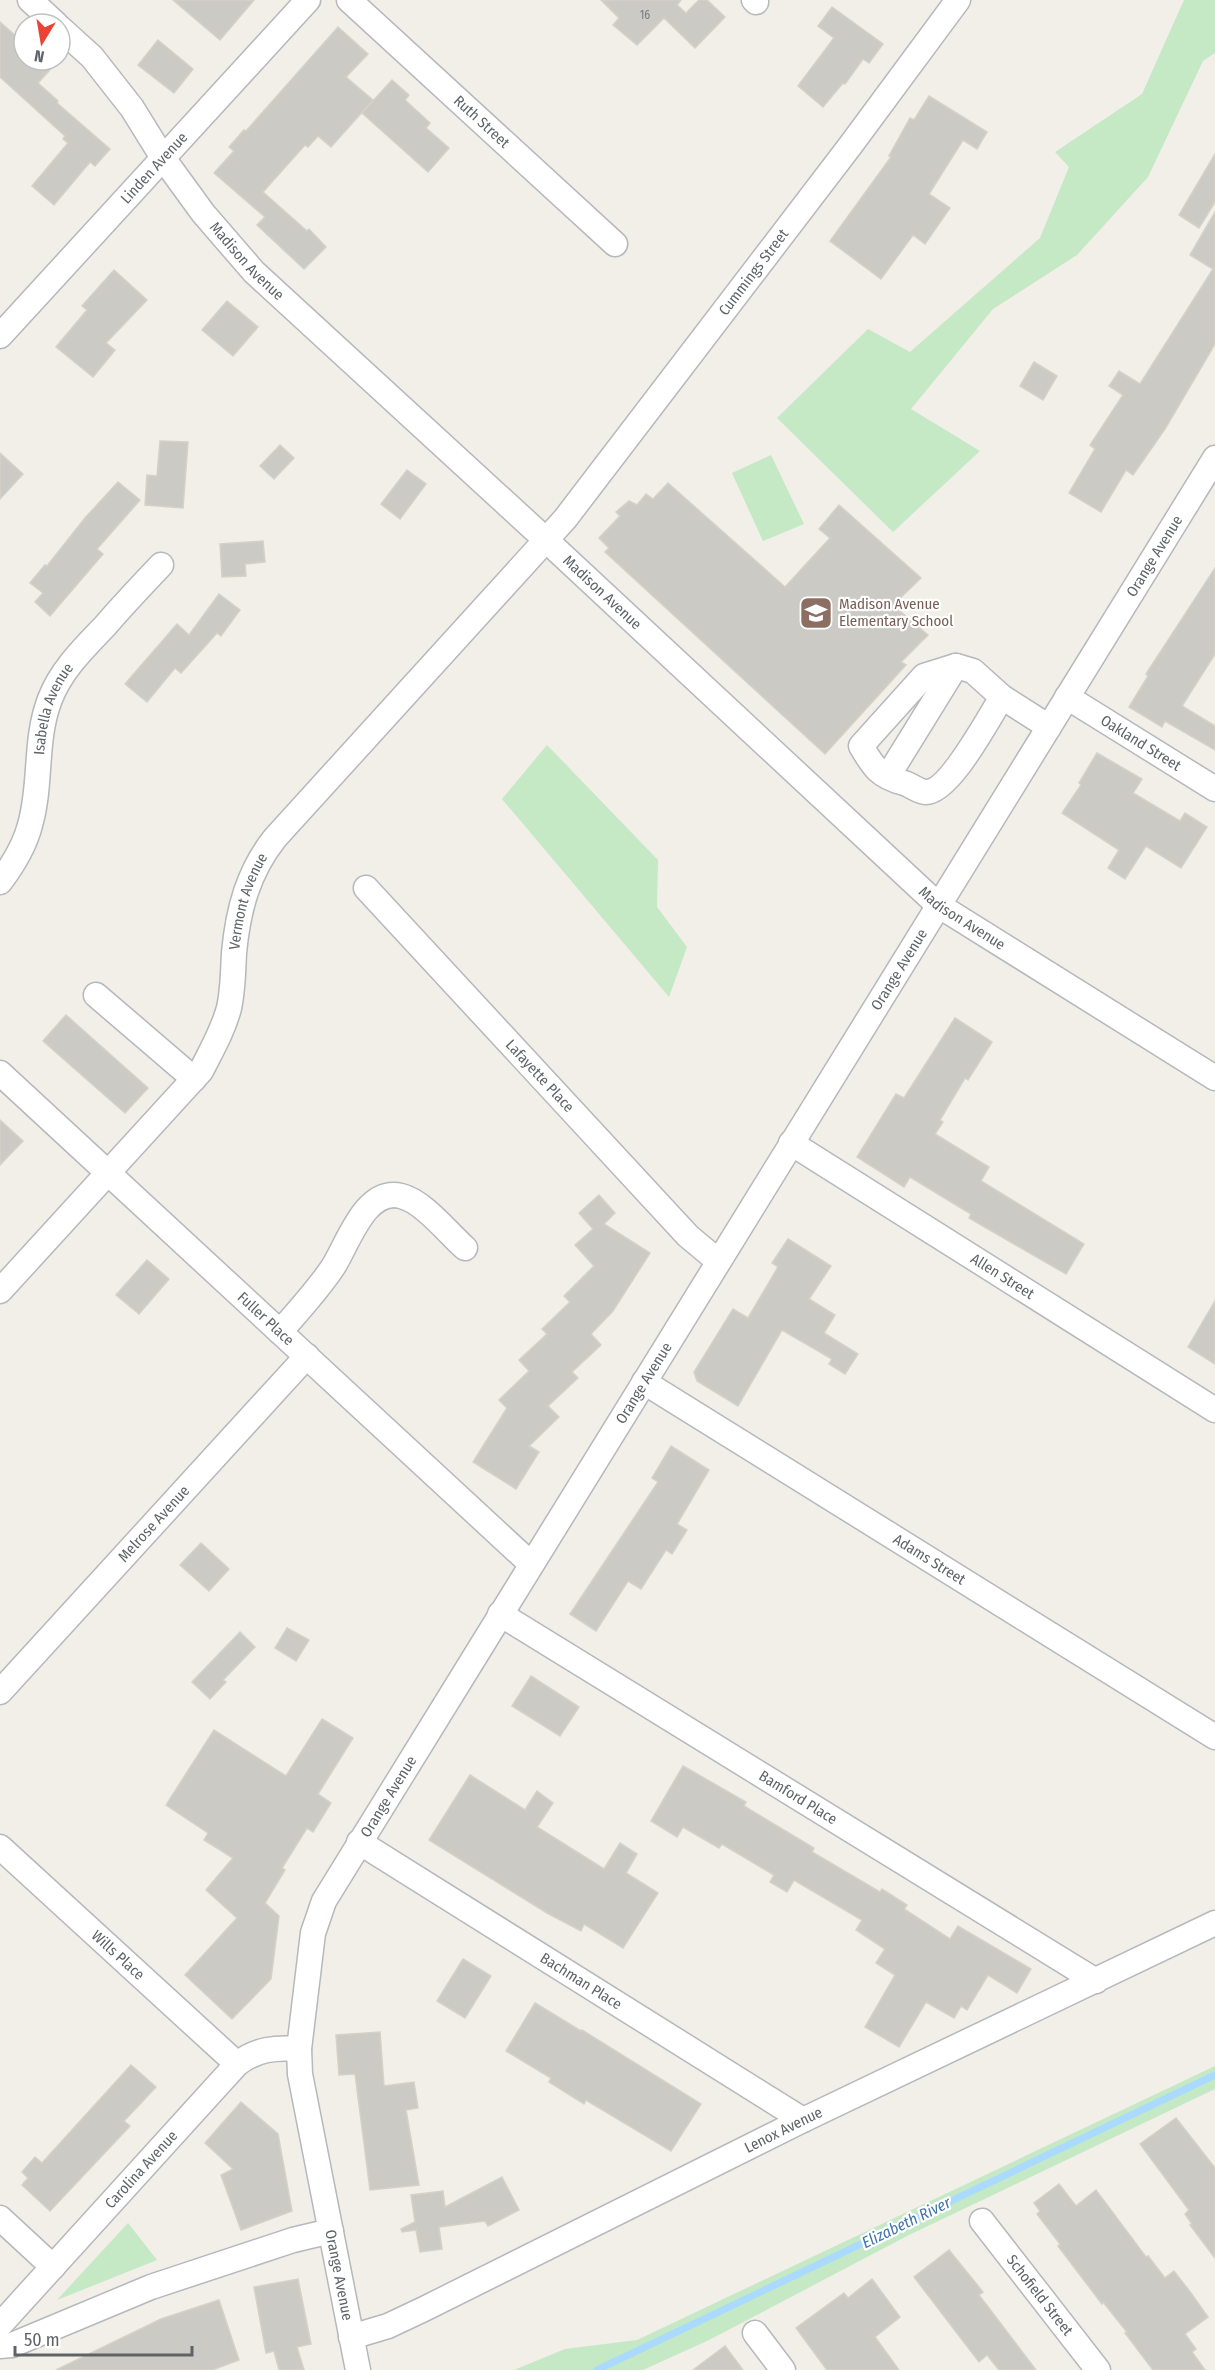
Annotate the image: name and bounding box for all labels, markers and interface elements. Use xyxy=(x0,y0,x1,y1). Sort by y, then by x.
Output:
house number: 16 xyxy=(640,8,650,22)
north arrow xyxy=(12,12,72,72)
text: N xyxy=(33,46,46,66)
street label: Ruth Street xyxy=(450,92,513,152)
street label: Linden Avenue xyxy=(117,129,191,207)
street label: Madison Avenue xyxy=(206,218,288,304)
street label: Cummings Street xyxy=(715,225,792,319)
street label: Orange Avenue xyxy=(1123,512,1186,600)
street label: Madison Avenue xyxy=(559,551,645,633)
school or university icon: Madison Avenue Elementary School xyxy=(798,595,834,631)
place label: Madison Avenue Elementary School xyxy=(839,595,953,630)
street label: Isabella Avenue xyxy=(30,659,77,756)
street label: Oakland Street xyxy=(1097,711,1184,775)
street label: Vermont Avenue xyxy=(225,850,271,951)
street label: Madison Avenue xyxy=(915,883,1009,954)
street label: Orange Avenue xyxy=(867,926,931,1014)
street label: Lafayette Place xyxy=(502,1036,578,1116)
street label: Allen Street xyxy=(967,1250,1038,1303)
street label: Fuller Place xyxy=(234,1288,298,1349)
street label: Orange Avenue xyxy=(612,1339,676,1427)
street label: Melrose Avenue xyxy=(114,1482,193,1566)
street label: Adams Street xyxy=(890,1530,969,1589)
street label: Orange Avenue xyxy=(357,1753,420,1841)
street label: Bamford Place xyxy=(756,1767,840,1828)
street label: Wills Place xyxy=(88,1926,148,1984)
street label: Bachman Place xyxy=(537,1949,625,2013)
street label: Lenox Avenue xyxy=(741,2103,825,2157)
street label: Carolina Avenue xyxy=(101,2127,181,2212)
water label: Elizabeth River xyxy=(859,2193,954,2252)
street label: Orange Avenue xyxy=(321,2228,357,2322)
street label: Schofield Street xyxy=(1003,2251,1077,2339)
scale bar xyxy=(15,2319,192,2357)
text: 50 m xyxy=(24,2329,60,2351)

